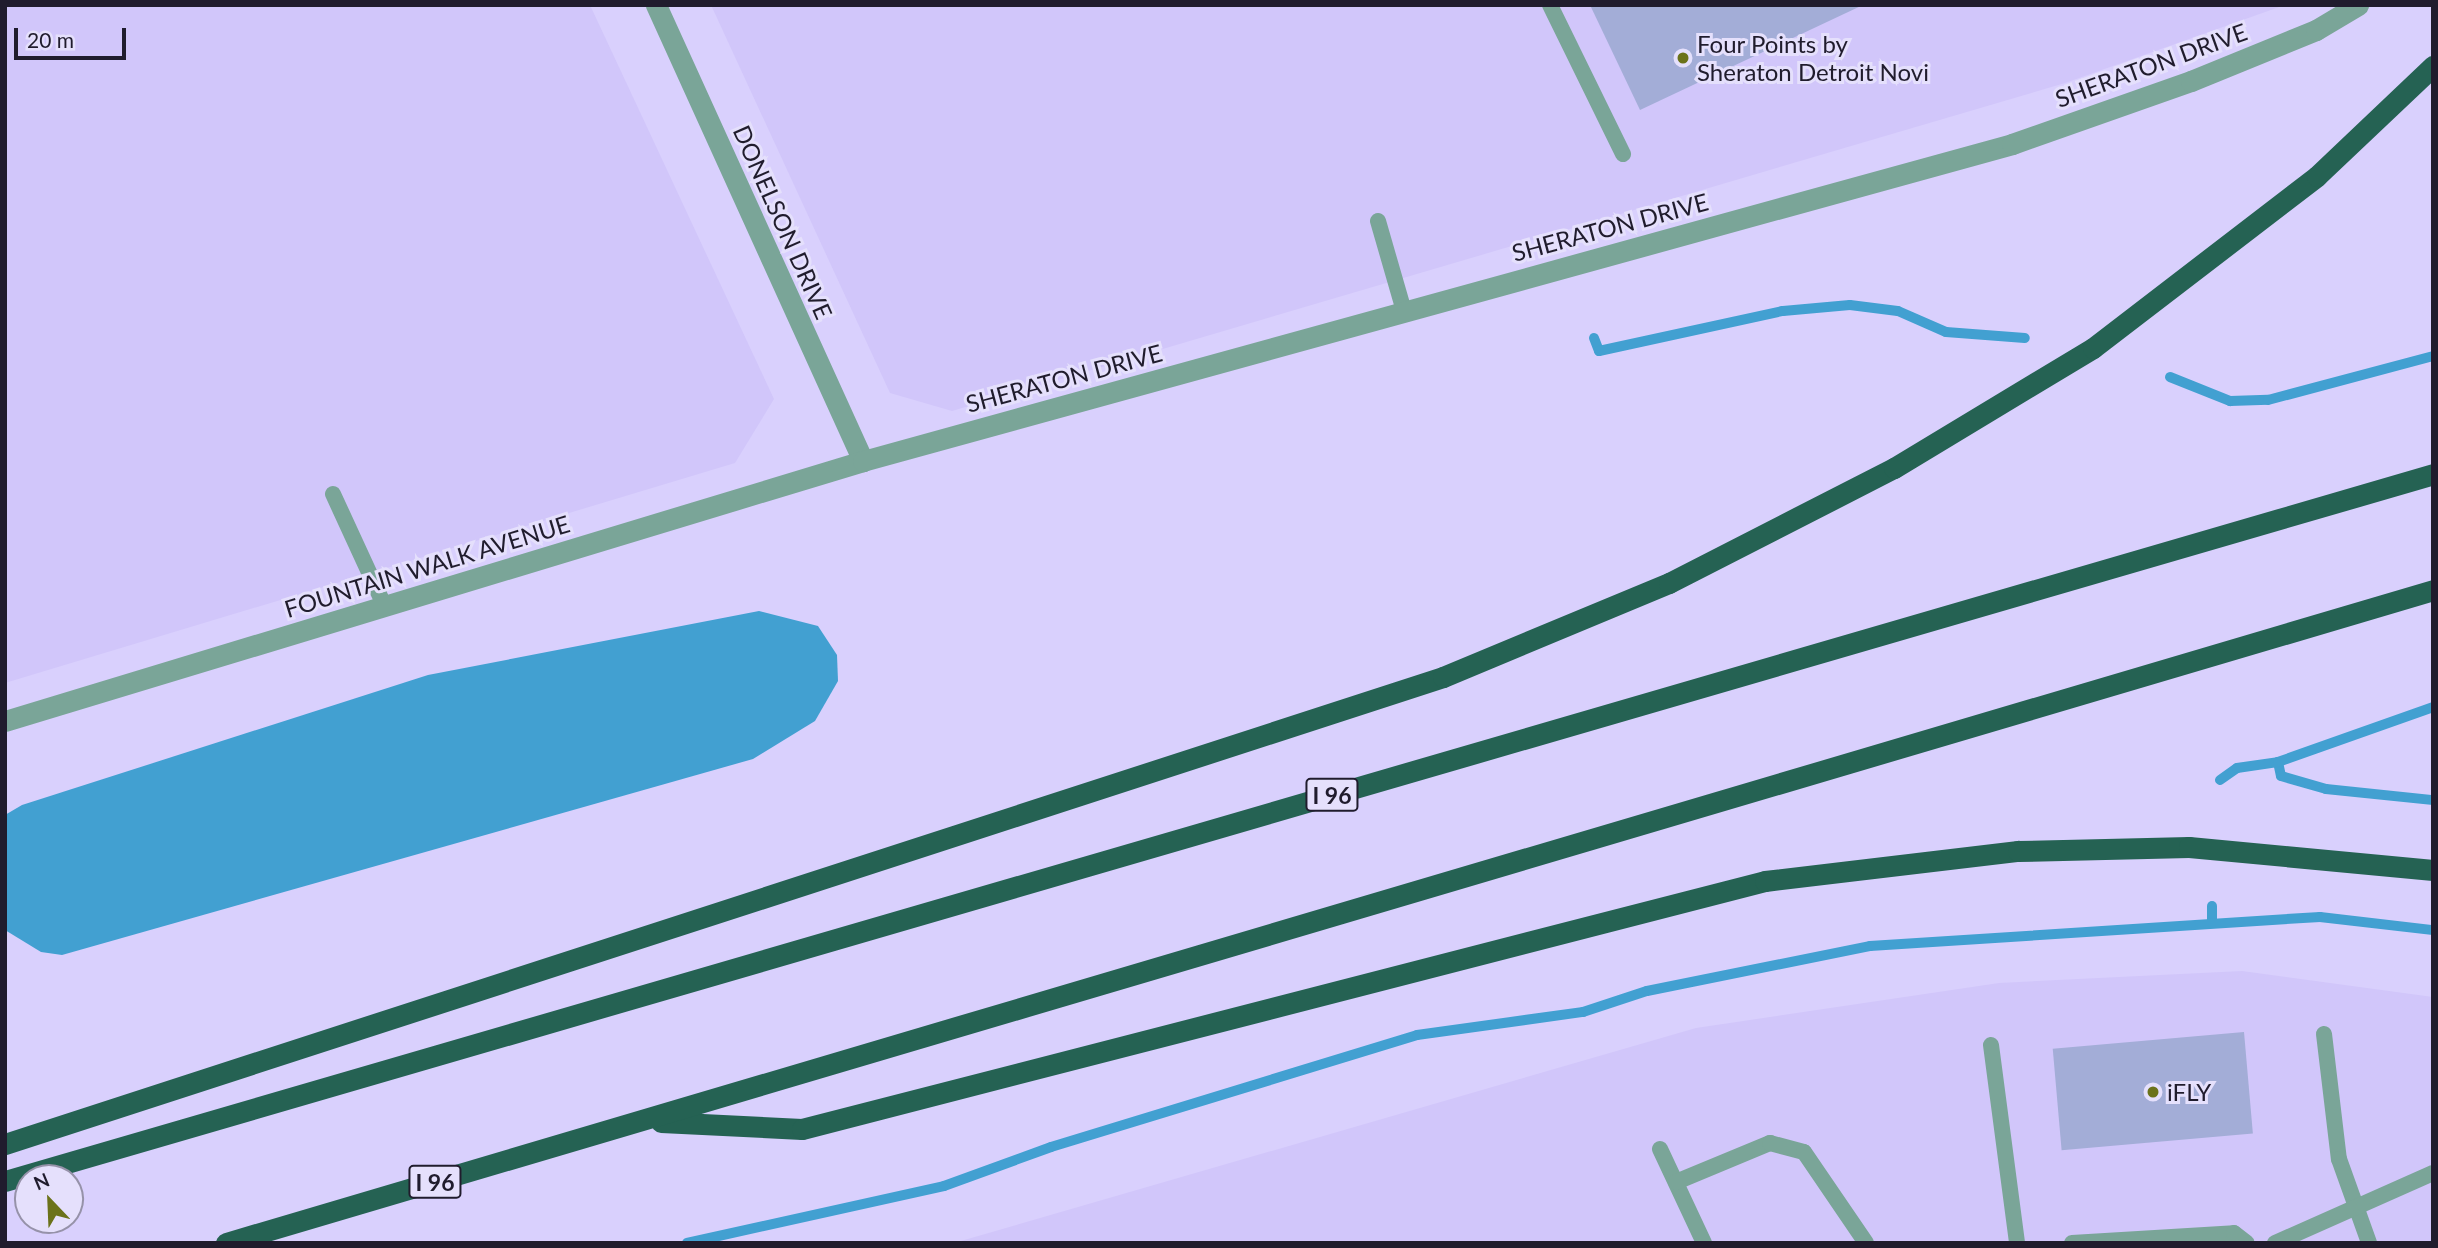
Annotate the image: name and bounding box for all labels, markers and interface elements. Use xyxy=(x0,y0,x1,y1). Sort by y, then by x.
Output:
scale bar xyxy=(18,14,130,58)
street label: SHERATON DRIVE xyxy=(2051,17,2251,113)
text: 20 m xyxy=(27,27,74,52)
place label: Four Points by Sheraton Detroit Novi xyxy=(1697,30,1929,86)
marker: Four Points by Sheraton Detroit Novi xyxy=(1675,50,1691,66)
street label: DONELSON DRIVE xyxy=(727,121,839,323)
street label: SHERATON DRIVE xyxy=(1509,187,1711,267)
street label: SHERATON DRIVE xyxy=(963,338,1165,418)
street label: FOUNTAIN WALK AVENUE xyxy=(280,509,574,623)
road number: I 96 xyxy=(1304,776,1360,814)
place label: iFLY xyxy=(2167,1078,2211,1106)
marker: iFLY xyxy=(2145,1084,2161,1100)
road number: I 96 xyxy=(407,1162,463,1202)
north arrow xyxy=(14,1164,84,1234)
text: N xyxy=(30,1168,53,1194)

